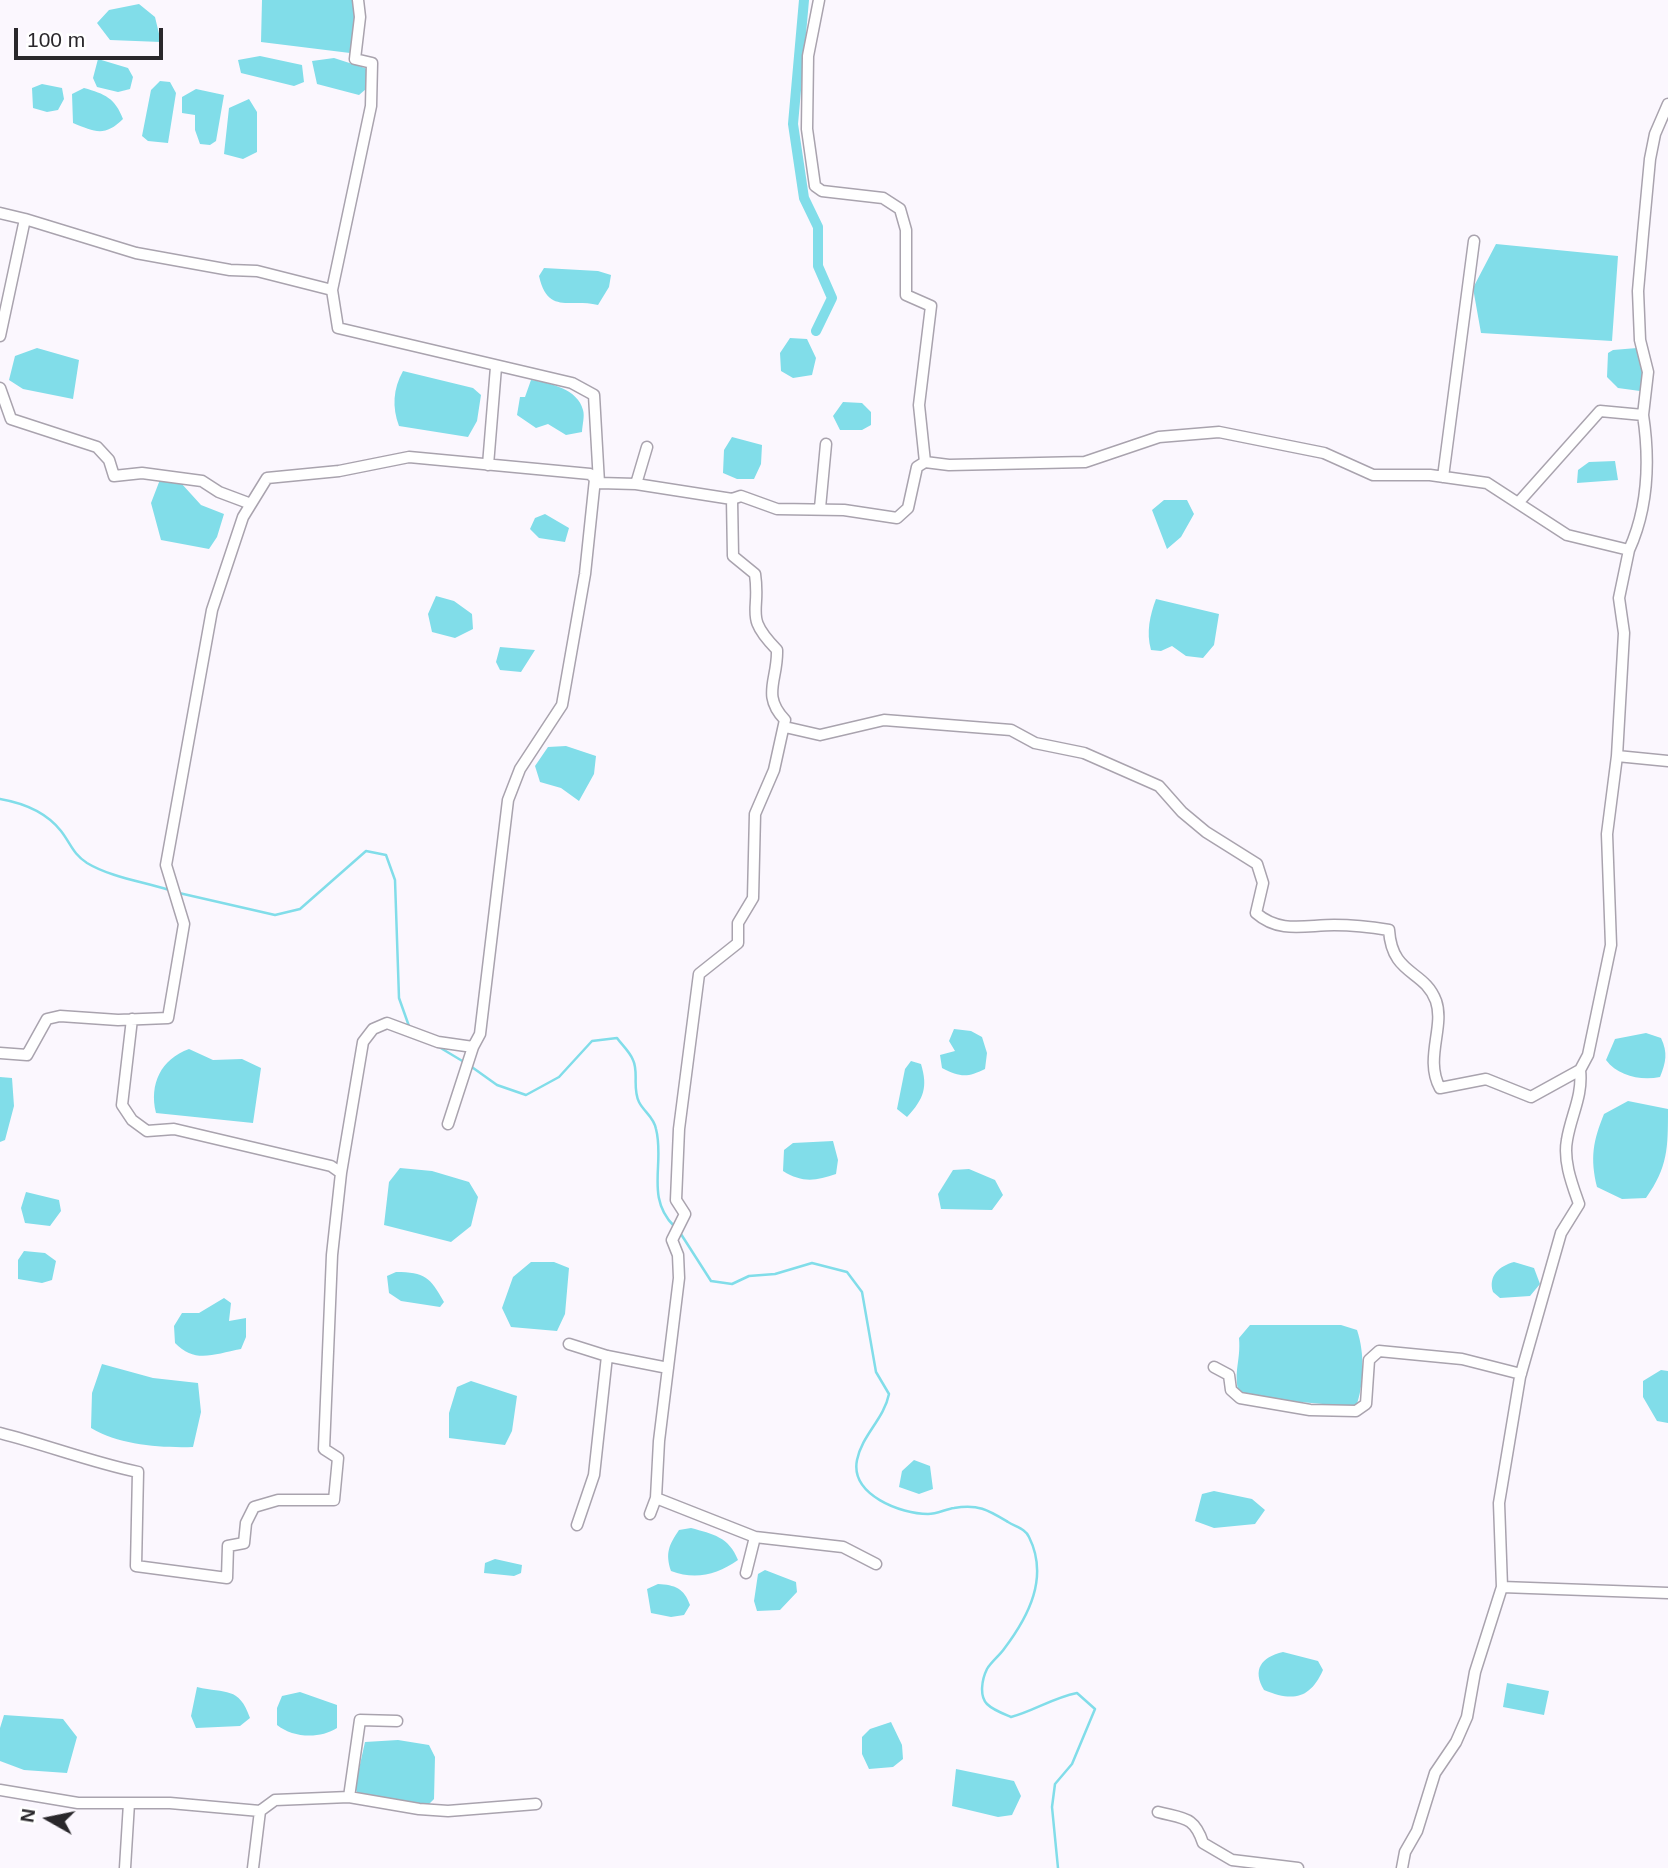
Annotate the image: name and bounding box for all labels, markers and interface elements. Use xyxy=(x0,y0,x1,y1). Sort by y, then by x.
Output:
scale bar xyxy=(18,14,166,58)
text: 100 m xyxy=(27,28,85,51)
north arrow xyxy=(14,1784,84,1854)
text: N xyxy=(16,1807,39,1824)

